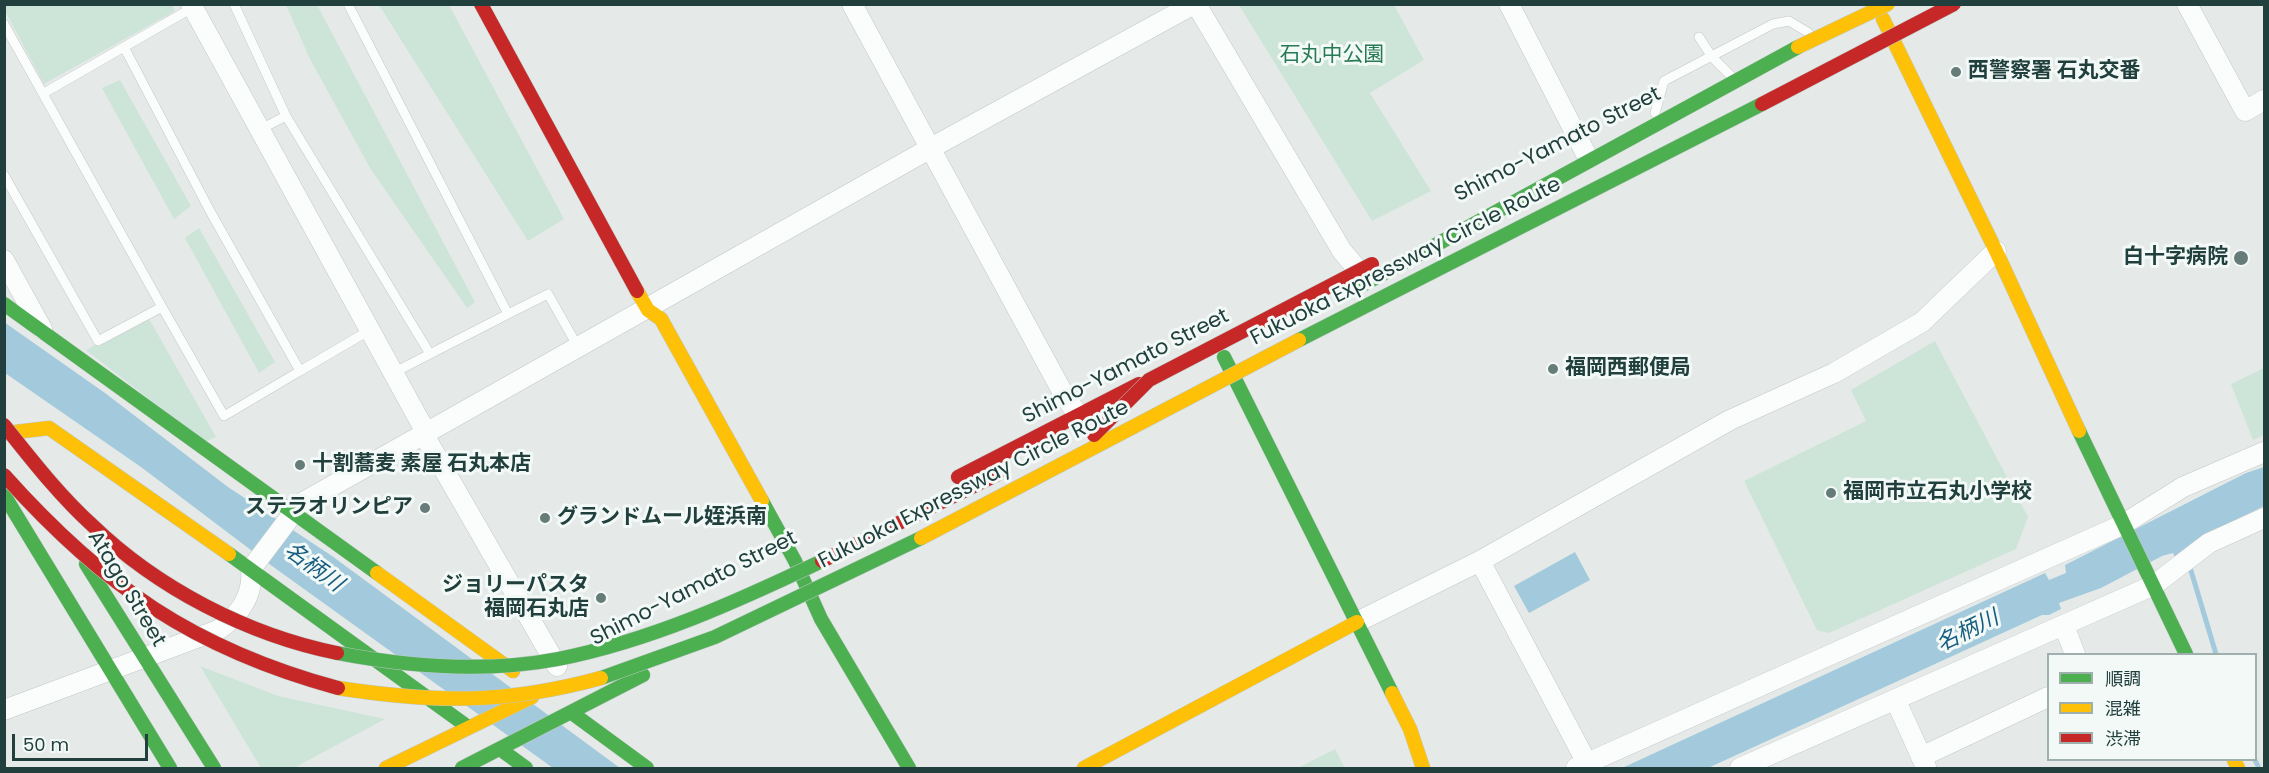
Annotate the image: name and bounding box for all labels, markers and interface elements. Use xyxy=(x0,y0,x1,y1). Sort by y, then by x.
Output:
park label: 石丸中公園 xyxy=(1280,43,1384,69)
place label: 西警察署 石丸交番 xyxy=(1968,59,2140,85)
marker: 西警察署 石丸交番 xyxy=(1949,65,1963,79)
street label: Shimo-Yamato Street xyxy=(1451,82,1665,208)
street label: Fukuoka Expressway Circle Route xyxy=(1247,172,1565,352)
place label: 白十字病院 xyxy=(2123,245,2228,271)
marker: 白十字病院 xyxy=(2232,249,2250,267)
street label: Shimo-Yamato Street xyxy=(1019,304,1233,430)
place label: 福岡西郵便局 xyxy=(1565,356,1691,382)
marker: 福岡西郵便局 xyxy=(1546,362,1560,376)
street label: Fukuoka Expressway Circle Route xyxy=(815,395,1133,575)
place label: 十割蕎麦 素屋 石丸本店 xyxy=(312,452,531,478)
marker: 十割蕎麦 素屋 石丸本店 xyxy=(293,458,307,472)
place label: 福岡市立石丸小学校 xyxy=(1843,480,2032,506)
marker: 福岡市立石丸小学校 xyxy=(1824,486,1838,500)
place label: ステラオリンピア xyxy=(245,495,413,521)
marker: ステラオリンピア xyxy=(418,501,432,515)
place label: グランドムール姪浜南 xyxy=(557,505,767,531)
marker: グランドムール姪浜南 xyxy=(538,511,552,525)
street label: Atago Street xyxy=(82,526,170,652)
street label: Shimo-Yamato Street xyxy=(587,526,801,652)
water label: 名柄川 xyxy=(279,538,347,598)
place label: ジョリーパスタ 福岡石丸店 xyxy=(442,573,589,623)
marker: ジョリーパスタ 福岡石丸店 xyxy=(594,591,608,605)
water label: 名柄川 xyxy=(1933,606,2003,658)
legend xyxy=(2047,653,2257,761)
text: 順調 xyxy=(2105,666,2141,691)
text: 混雑 xyxy=(2105,696,2141,721)
scale bar xyxy=(15,722,152,760)
text: 渋滞 xyxy=(2105,726,2141,751)
text: 50 m xyxy=(23,732,69,757)

